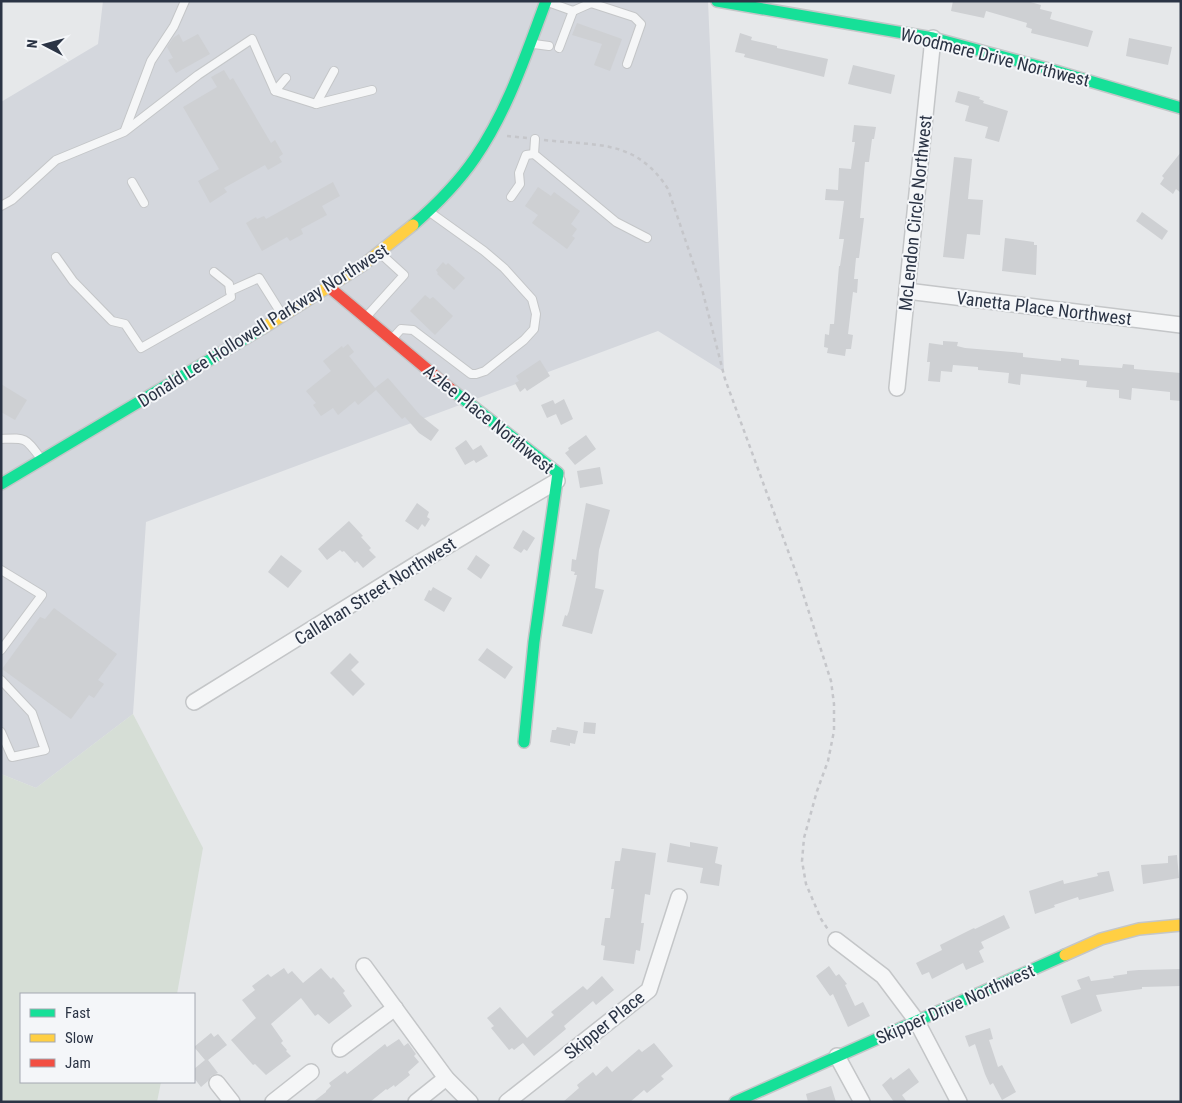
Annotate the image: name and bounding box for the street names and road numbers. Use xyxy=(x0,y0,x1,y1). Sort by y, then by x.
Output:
street label: Woodmere Drive Northwest xyxy=(898,23,1092,91)
street label: McLendon Circle Northwest xyxy=(894,114,936,312)
street label: Donald Lee Hollowell Parkway Northwest xyxy=(134,239,392,411)
street label: Vanetta Place Northwest xyxy=(955,287,1133,329)
street label: Azlee Place Northwest xyxy=(420,360,558,478)
street label: Callahan Street Northwest xyxy=(291,533,459,649)
street label: Skipper Drive Northwest xyxy=(873,960,1037,1048)
street label: Skipper Place xyxy=(560,986,648,1064)

